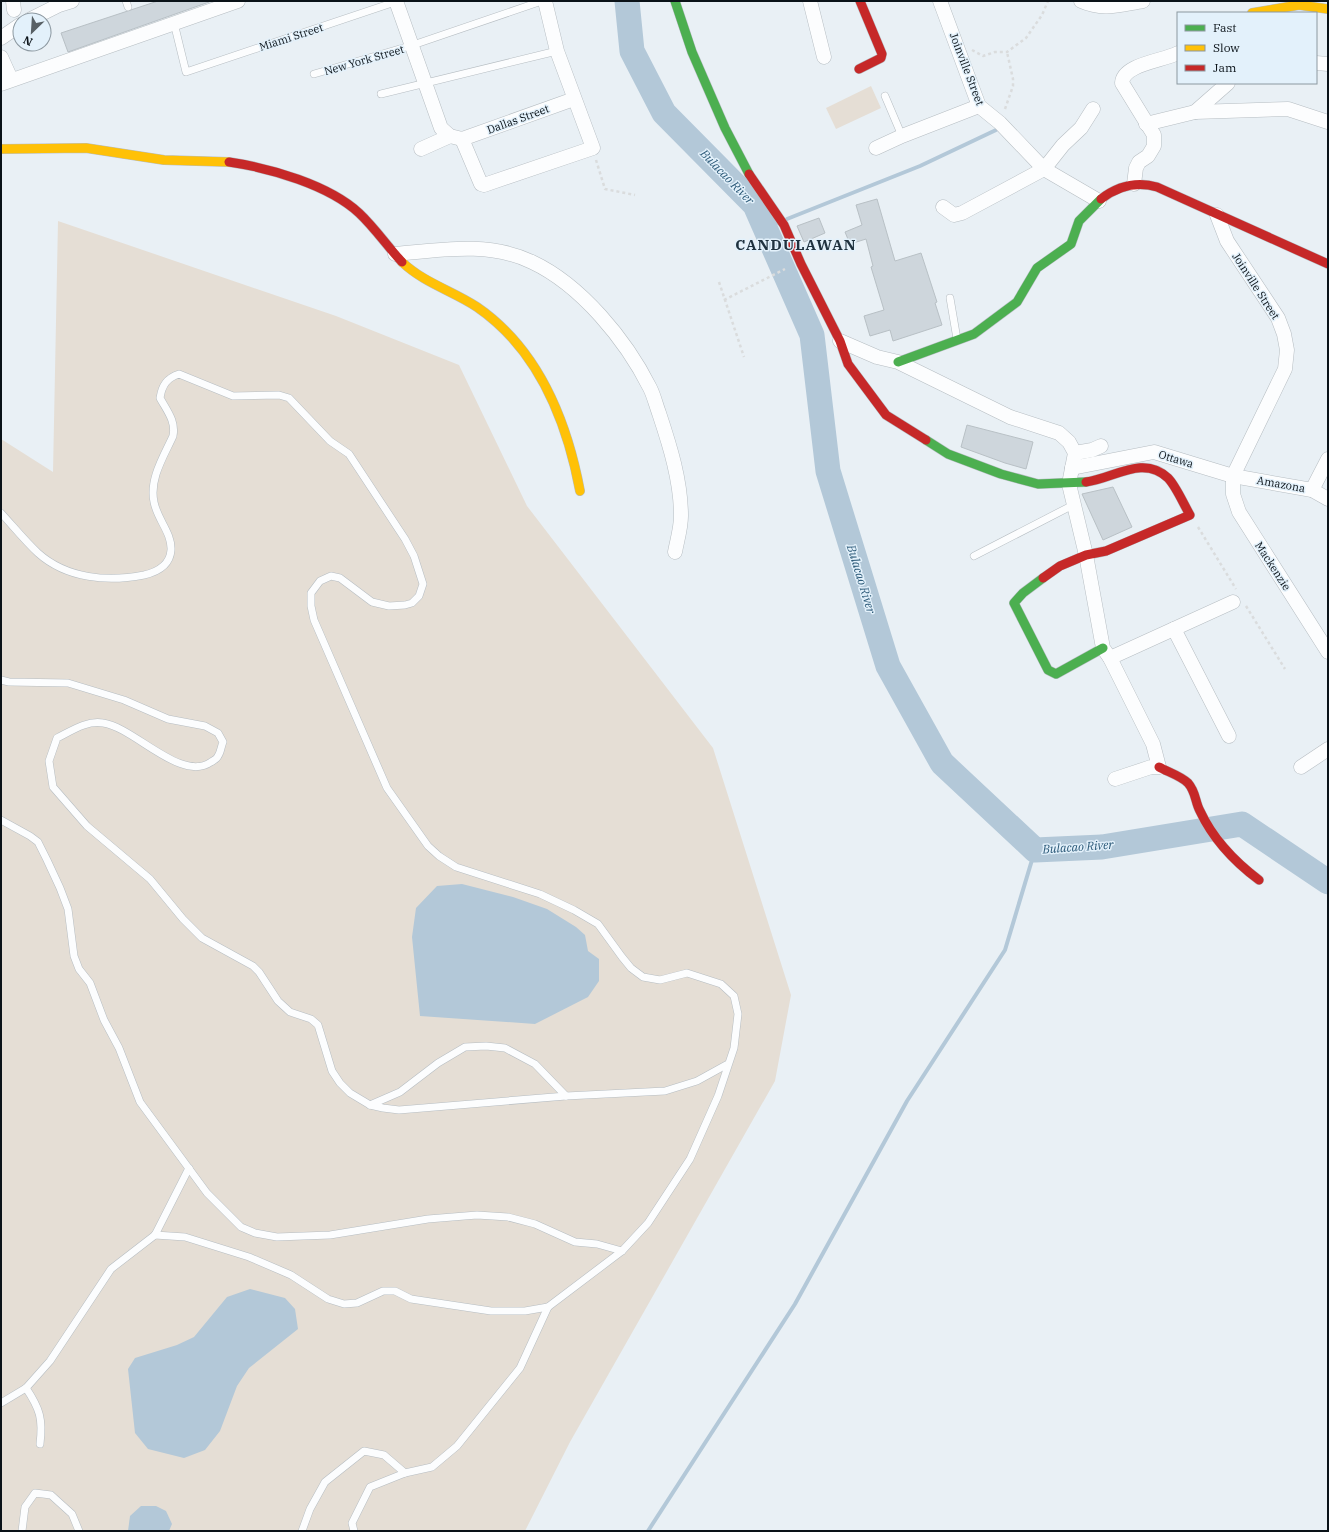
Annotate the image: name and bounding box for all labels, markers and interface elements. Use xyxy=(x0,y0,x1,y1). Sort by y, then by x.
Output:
north arrow xyxy=(12,12,52,52)
legend xyxy=(1177,12,1317,84)
street label: Miami Street xyxy=(257,20,325,54)
text: Fast xyxy=(1213,20,1237,35)
street label: Joinville Street xyxy=(947,31,987,107)
text: N xyxy=(21,33,35,49)
text: Slow xyxy=(1213,40,1240,55)
street label: New York Street xyxy=(322,42,406,78)
text: Jam xyxy=(1213,60,1237,75)
street label: Dallas Street xyxy=(485,101,551,137)
water label: Bulacao River xyxy=(697,145,758,208)
district label: CANDULAWAN xyxy=(735,235,857,254)
street label: Joinville Street xyxy=(1229,250,1283,322)
street label: Ottawa xyxy=(1157,447,1195,471)
street label: Amazona xyxy=(1256,473,1306,495)
street label: Mackenzie xyxy=(1252,539,1294,593)
water label: Bulacao River xyxy=(844,542,879,616)
water label: Bulacao River xyxy=(1041,836,1115,857)

